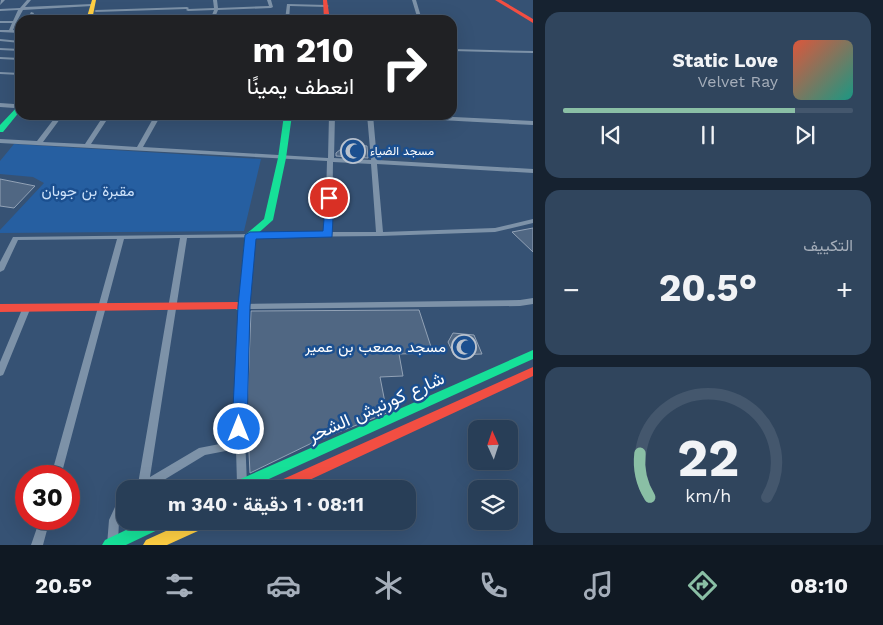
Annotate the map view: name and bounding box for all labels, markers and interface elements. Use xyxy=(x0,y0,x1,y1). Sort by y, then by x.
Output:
text: 210 m xyxy=(253,29,354,71)
icon: right xyxy=(372,35,437,100)
text: Static Love xyxy=(673,49,778,72)
text: Velvet Ray xyxy=(698,72,778,91)
text: انعطف يمينًا xyxy=(247,74,354,99)
icon: previous xyxy=(597,121,625,149)
icon: pause xyxy=(694,121,722,149)
icon: next xyxy=(791,121,819,149)
mosque icon: مسجد الضياء xyxy=(340,138,366,164)
place label: مسجد الضياء xyxy=(370,144,434,158)
pin xyxy=(308,177,350,219)
park label: مقبرة بن جوبان xyxy=(42,182,134,201)
icon: arrive xyxy=(315,184,343,212)
text: التكييف xyxy=(803,236,853,255)
text: 20.5° xyxy=(659,266,757,310)
text: − xyxy=(563,273,580,306)
text: + xyxy=(836,273,853,306)
mosque icon: مسجد مصعب بن عمير xyxy=(451,334,477,360)
place label: مسجد مصعب بن عمير xyxy=(304,338,446,357)
street label: شارع كورنيش الشحر xyxy=(303,367,448,448)
position arrow xyxy=(212,402,264,454)
north arrow xyxy=(468,420,518,470)
map controls xyxy=(468,420,518,530)
text: 22 xyxy=(677,428,739,489)
speed limit sign: 30 xyxy=(15,465,80,530)
button: layers xyxy=(468,480,518,530)
text: km/h xyxy=(685,485,731,506)
text: 08:11 · 1 دقيقة · 340 m xyxy=(168,493,364,516)
icon: filters xyxy=(162,568,197,603)
icon: car xyxy=(266,568,301,603)
icon: climate xyxy=(371,568,406,603)
icon: phone xyxy=(476,568,511,603)
icon: music xyxy=(581,568,616,603)
icon: directions xyxy=(685,568,720,603)
text: 20.5° xyxy=(35,573,92,598)
text: 08:10 xyxy=(790,573,848,598)

